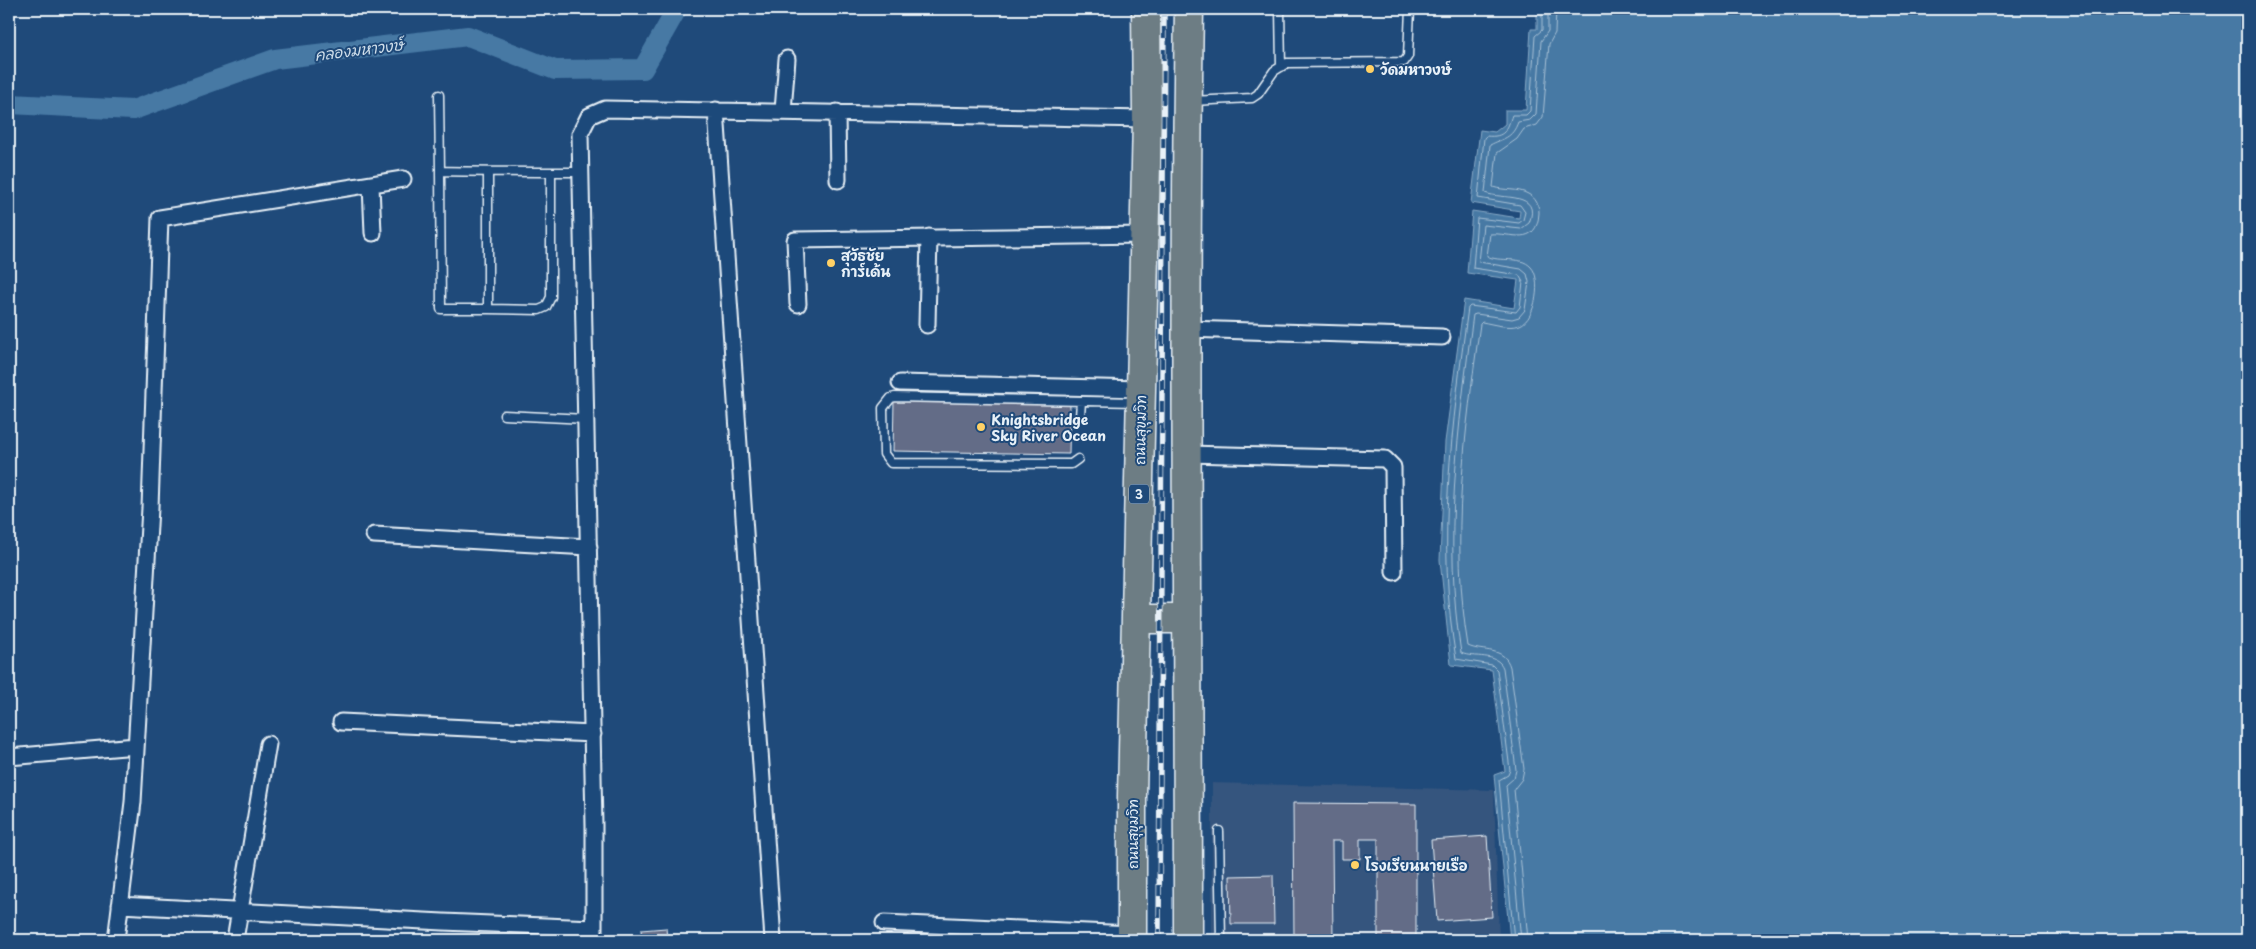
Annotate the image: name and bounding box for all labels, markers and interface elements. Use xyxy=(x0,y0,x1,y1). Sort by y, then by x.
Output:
water label: คลองมหาวงษ์ xyxy=(313,32,407,66)
place label: วัดมหาวงษ์ xyxy=(1380,59,1453,80)
marker: วัดมหาวงษ์ xyxy=(1364,63,1376,75)
place label: สุวัธชัย การ์เด้น xyxy=(841,245,891,282)
marker: สุวัธชัย การ์เด้น xyxy=(825,257,837,269)
street label: ถนนสุขุมวิท xyxy=(1129,395,1151,465)
place label: Knightsbridge Sky River Ocean xyxy=(991,409,1106,446)
marker: Knightsbridge Sky River Ocean xyxy=(975,421,987,433)
road number: 3 xyxy=(1129,484,1149,504)
street label: ถนนสุขุมวิท xyxy=(1122,799,1143,869)
place label: โรงเรียนนายเรือ xyxy=(1364,855,1468,876)
marker: โรงเรียนนายเรือ xyxy=(1349,859,1361,871)

